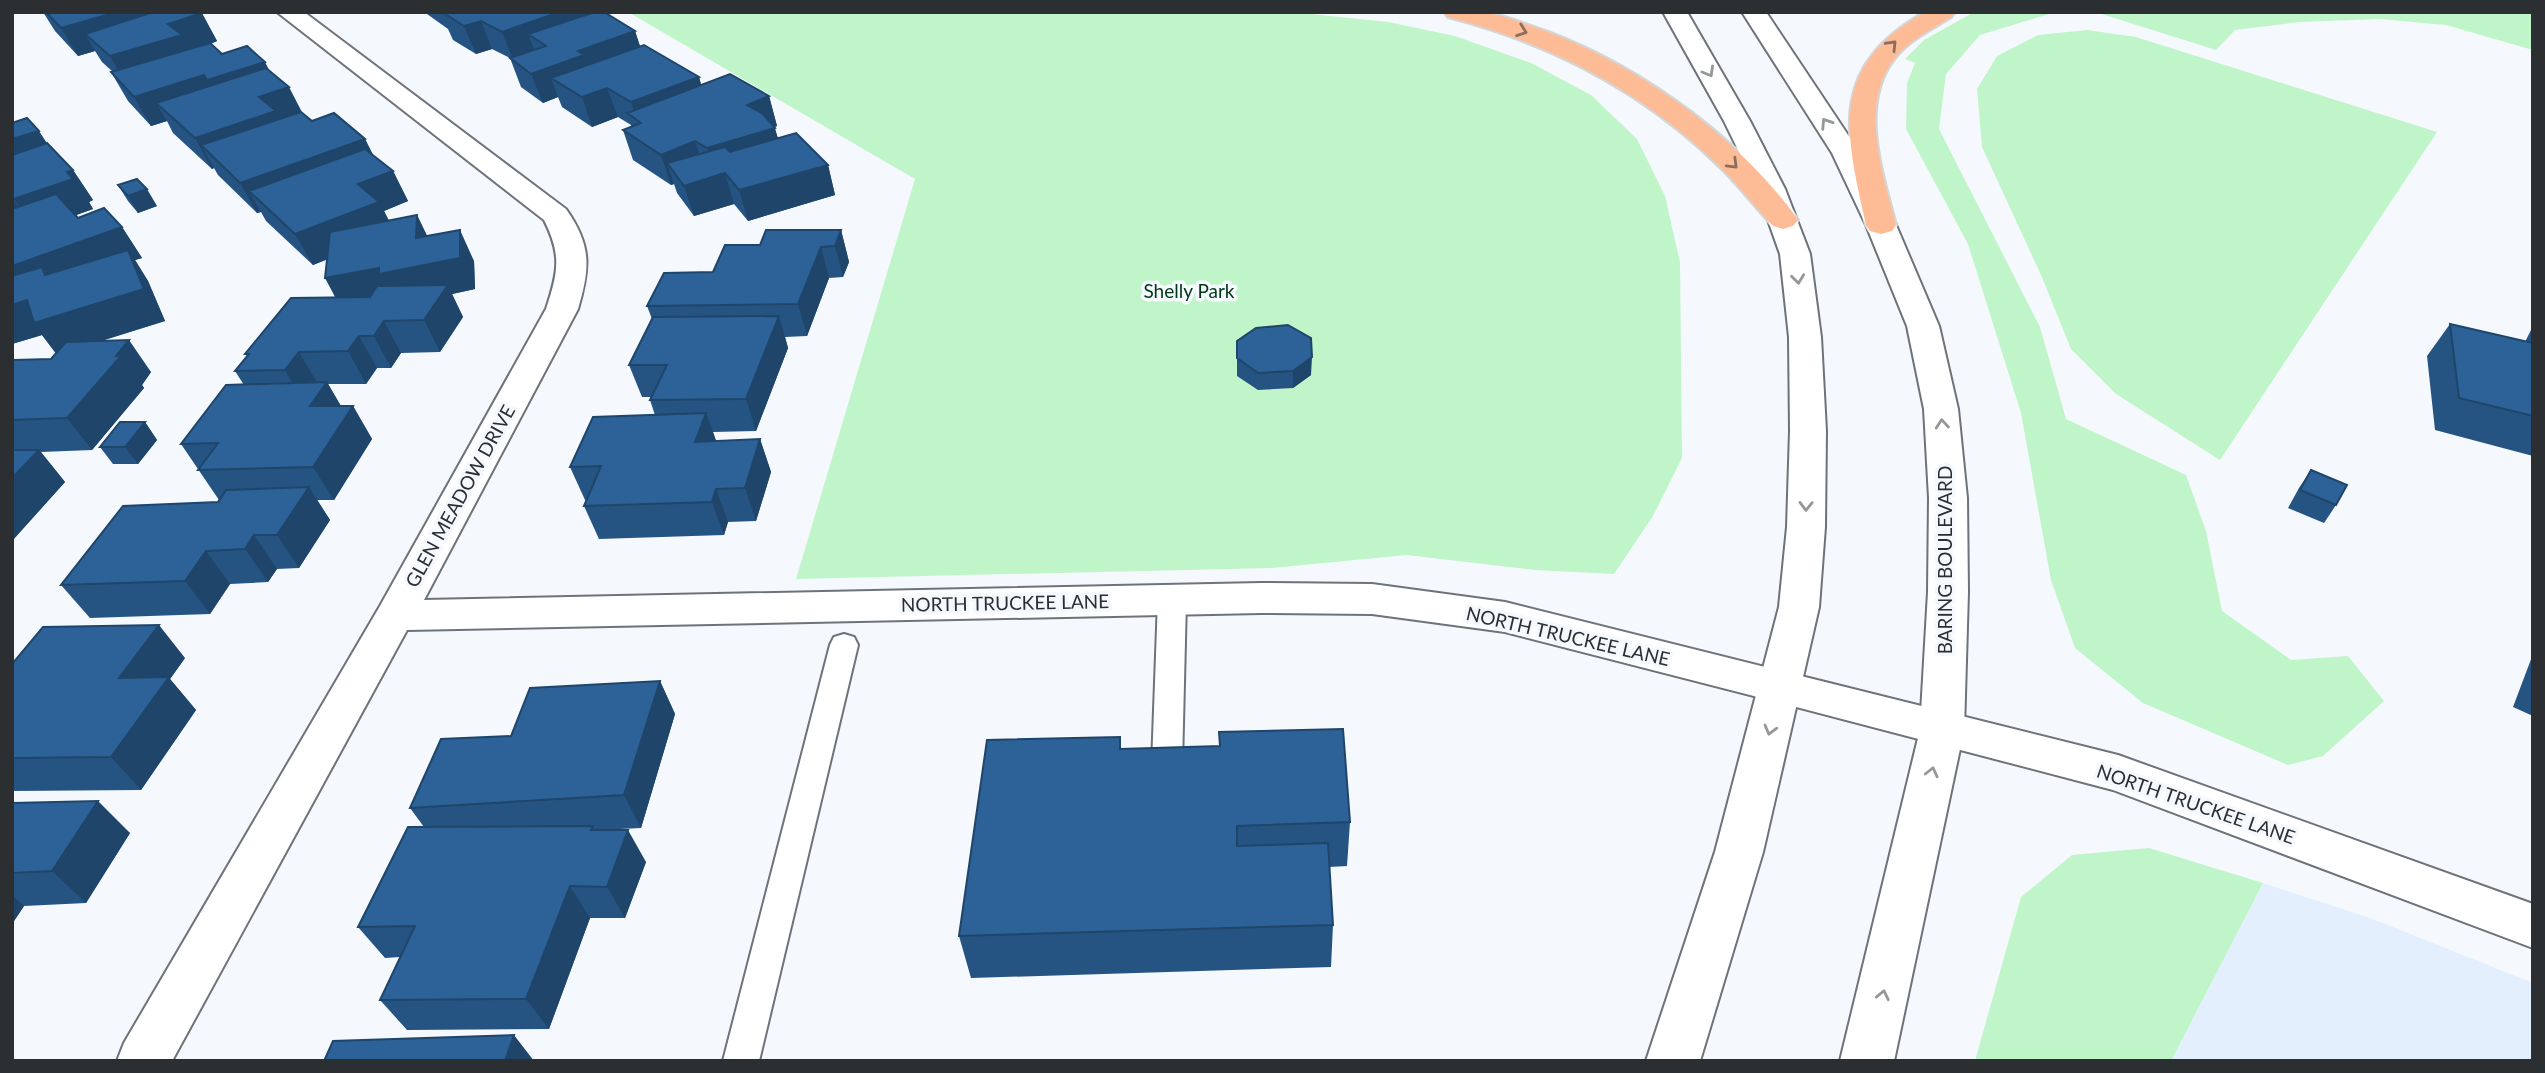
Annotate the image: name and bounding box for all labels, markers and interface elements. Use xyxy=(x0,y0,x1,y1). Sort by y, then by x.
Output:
one-way arrow xyxy=(1515,23,1527,37)
one-way arrow xyxy=(1884,41,1897,54)
one-way arrow xyxy=(1701,64,1714,77)
one-way arrow xyxy=(1822,117,1835,130)
one-way arrow xyxy=(1724,156,1737,169)
one-way arrow xyxy=(1790,273,1805,285)
park label: Shelly Park xyxy=(1143,279,1235,302)
street label: GLEN MEADOW DRIVE xyxy=(400,401,519,591)
one-way arrow xyxy=(1935,418,1950,429)
street label: BARING BOULEVARD xyxy=(1933,466,1956,654)
one-way arrow xyxy=(1799,501,1814,512)
street label: NORTH TRUCKEE LANE xyxy=(901,589,1109,616)
street label: NORTH TRUCKEE LANE xyxy=(1464,601,1672,670)
one-way arrow xyxy=(1764,724,1778,736)
street label: NORTH TRUCKEE LANE xyxy=(2094,759,2298,848)
one-way arrow xyxy=(1924,766,1938,778)
one-way arrow xyxy=(1875,989,1890,1001)

